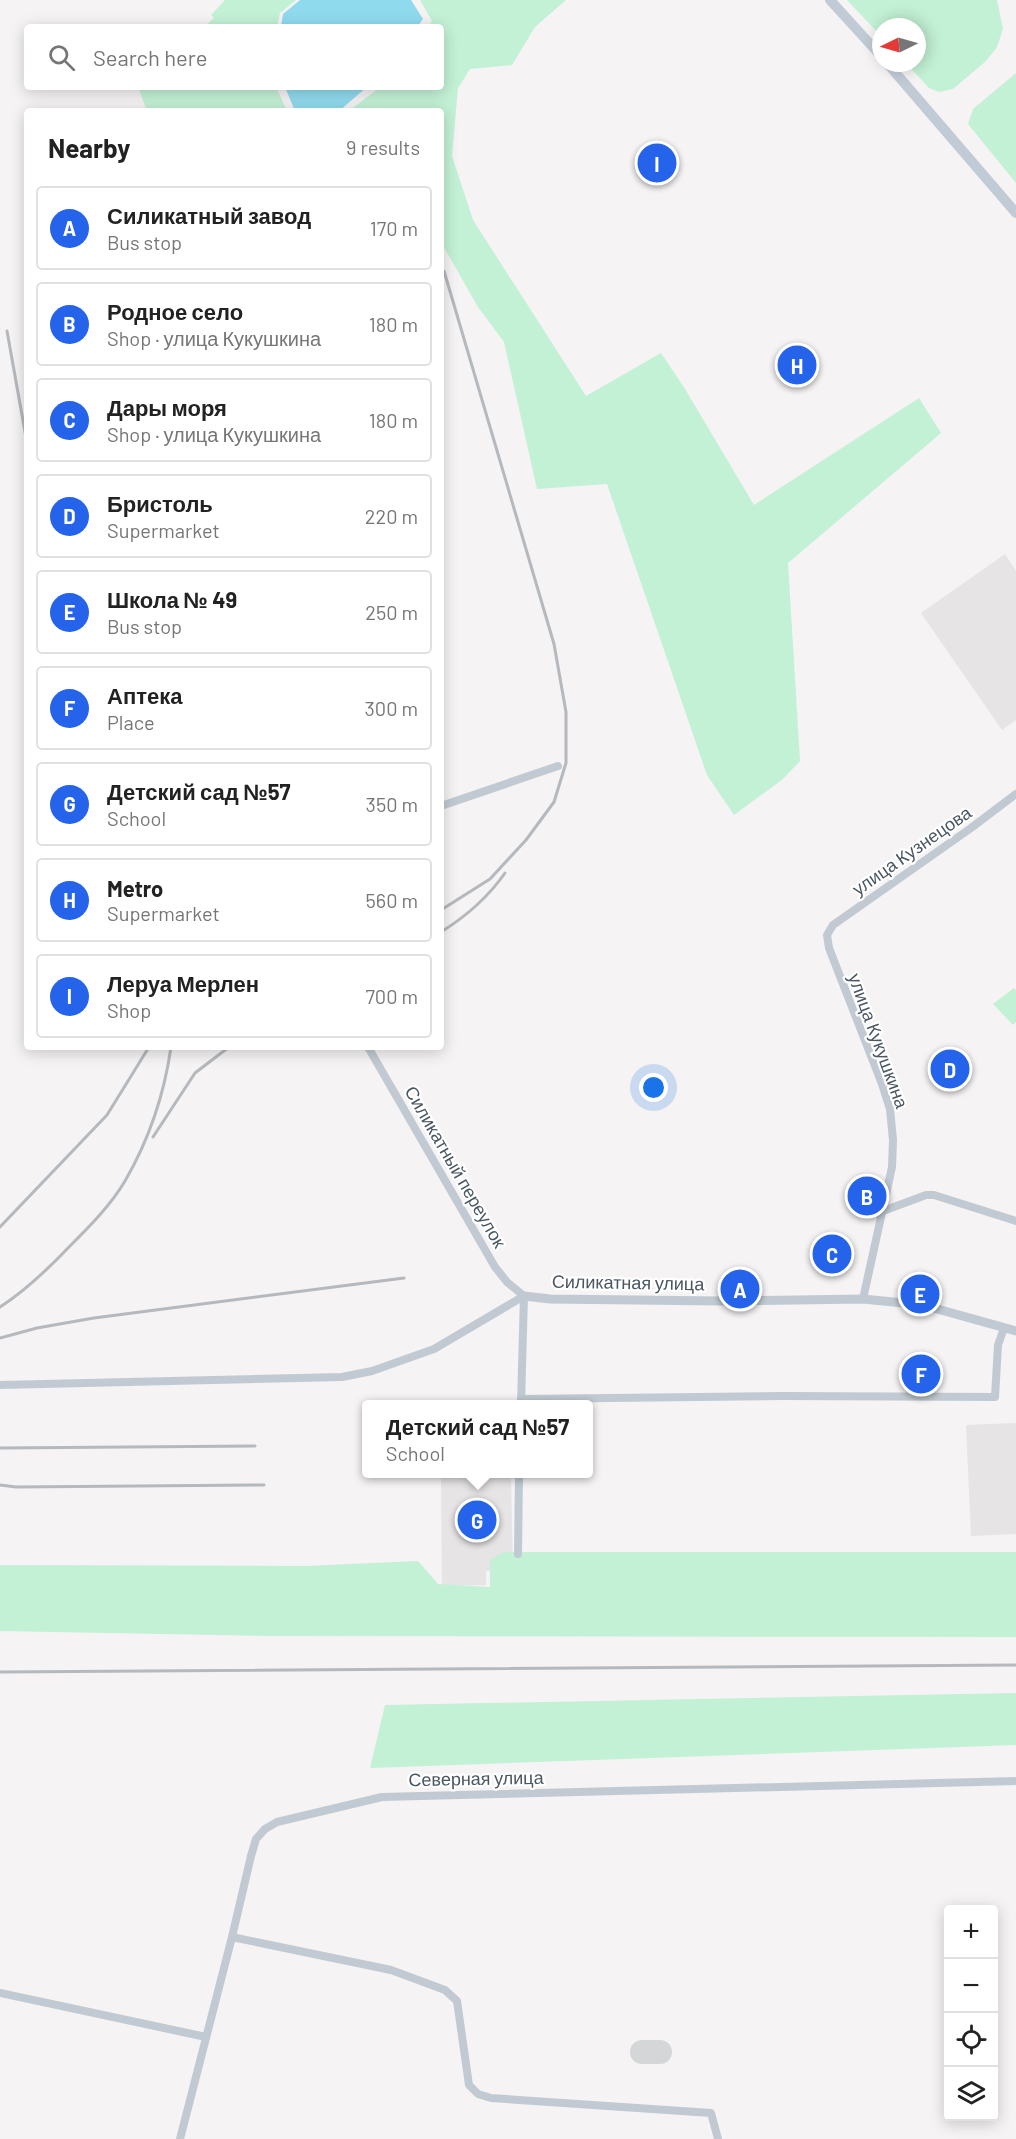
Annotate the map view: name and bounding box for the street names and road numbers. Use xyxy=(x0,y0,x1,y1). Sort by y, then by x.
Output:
street label: улица Кузнецова xyxy=(848,800,976,899)
street label: улица Кукушкина xyxy=(844,970,914,1112)
street label: Силикатный переулок xyxy=(401,1082,511,1251)
street label: Силикатная улица xyxy=(552,1270,705,1294)
street label: Северная улица xyxy=(408,1766,545,1790)

